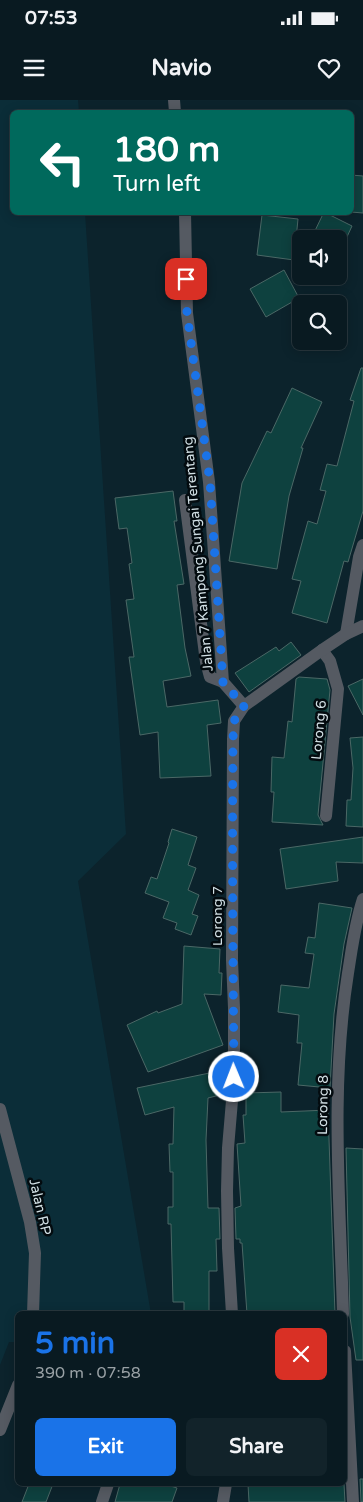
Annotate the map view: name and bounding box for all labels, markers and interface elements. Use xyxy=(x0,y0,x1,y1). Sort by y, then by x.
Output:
text: 07:53 xyxy=(25,7,78,29)
icon: menu xyxy=(20,54,48,82)
icon: heart xyxy=(315,54,343,82)
text: Navio xyxy=(151,55,212,81)
text: 180 m xyxy=(113,129,220,171)
icon: left xyxy=(30,130,95,195)
text: Turn left xyxy=(113,171,201,197)
map controls xyxy=(292,230,347,350)
button: sound xyxy=(292,230,347,285)
pin xyxy=(165,258,207,300)
icon: arrive xyxy=(172,265,200,293)
button: search xyxy=(292,295,347,350)
street label: Jalan 7 Kampong Sungai Terentang xyxy=(179,436,217,672)
street label: Lorong 6 xyxy=(308,699,330,761)
street label: Lorong 7 xyxy=(209,886,226,946)
position arrow xyxy=(207,1050,259,1102)
street label: Lorong 8 xyxy=(314,1075,332,1135)
street label: Jalan RP xyxy=(25,1177,55,1237)
text: 5 min xyxy=(35,1325,115,1362)
button: close xyxy=(275,1328,327,1380)
text: 390 m · 07:58 xyxy=(35,1363,141,1383)
button: Exit xyxy=(35,1418,176,1476)
button: Share xyxy=(186,1418,327,1476)

